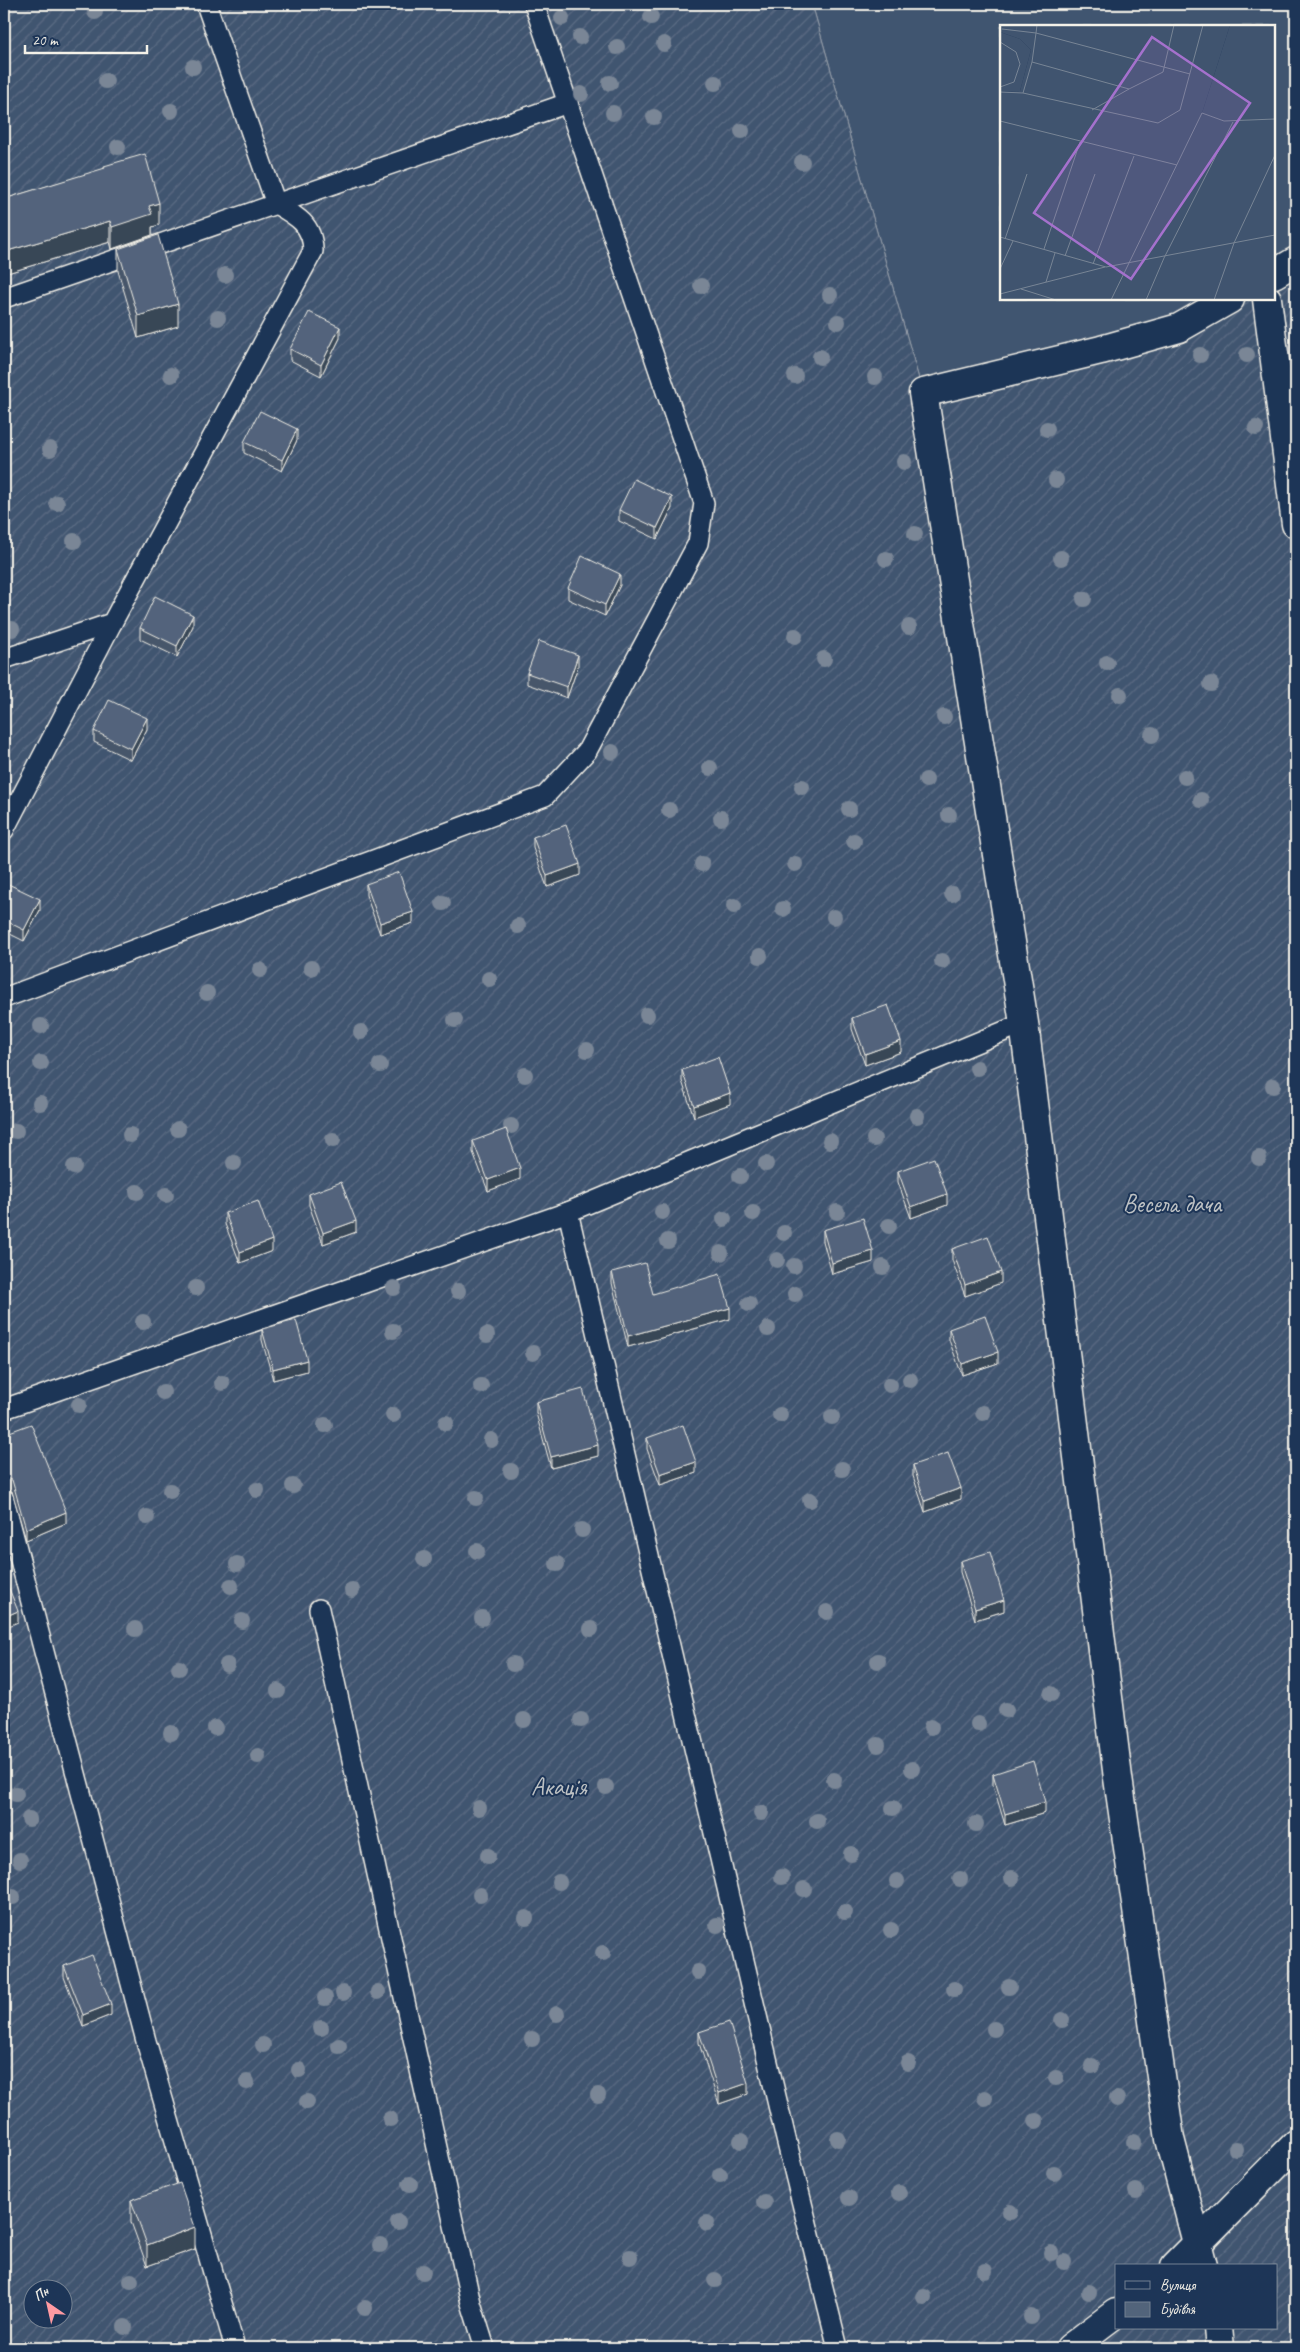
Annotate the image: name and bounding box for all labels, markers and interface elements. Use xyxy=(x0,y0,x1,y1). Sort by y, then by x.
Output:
scale bar xyxy=(25,22,148,54)
inset map xyxy=(1000,25,1275,300)
text: 20 m xyxy=(32,31,59,50)
park label: Весела дача xyxy=(1123,1188,1223,1220)
park label: Акація xyxy=(531,1771,588,1803)
legend xyxy=(1115,2264,1278,2330)
text: Вулиця xyxy=(1160,2276,1197,2295)
north arrow xyxy=(22,2280,72,2330)
text: Пн xyxy=(30,2282,53,2305)
text: Будівля xyxy=(1160,2300,1195,2319)

